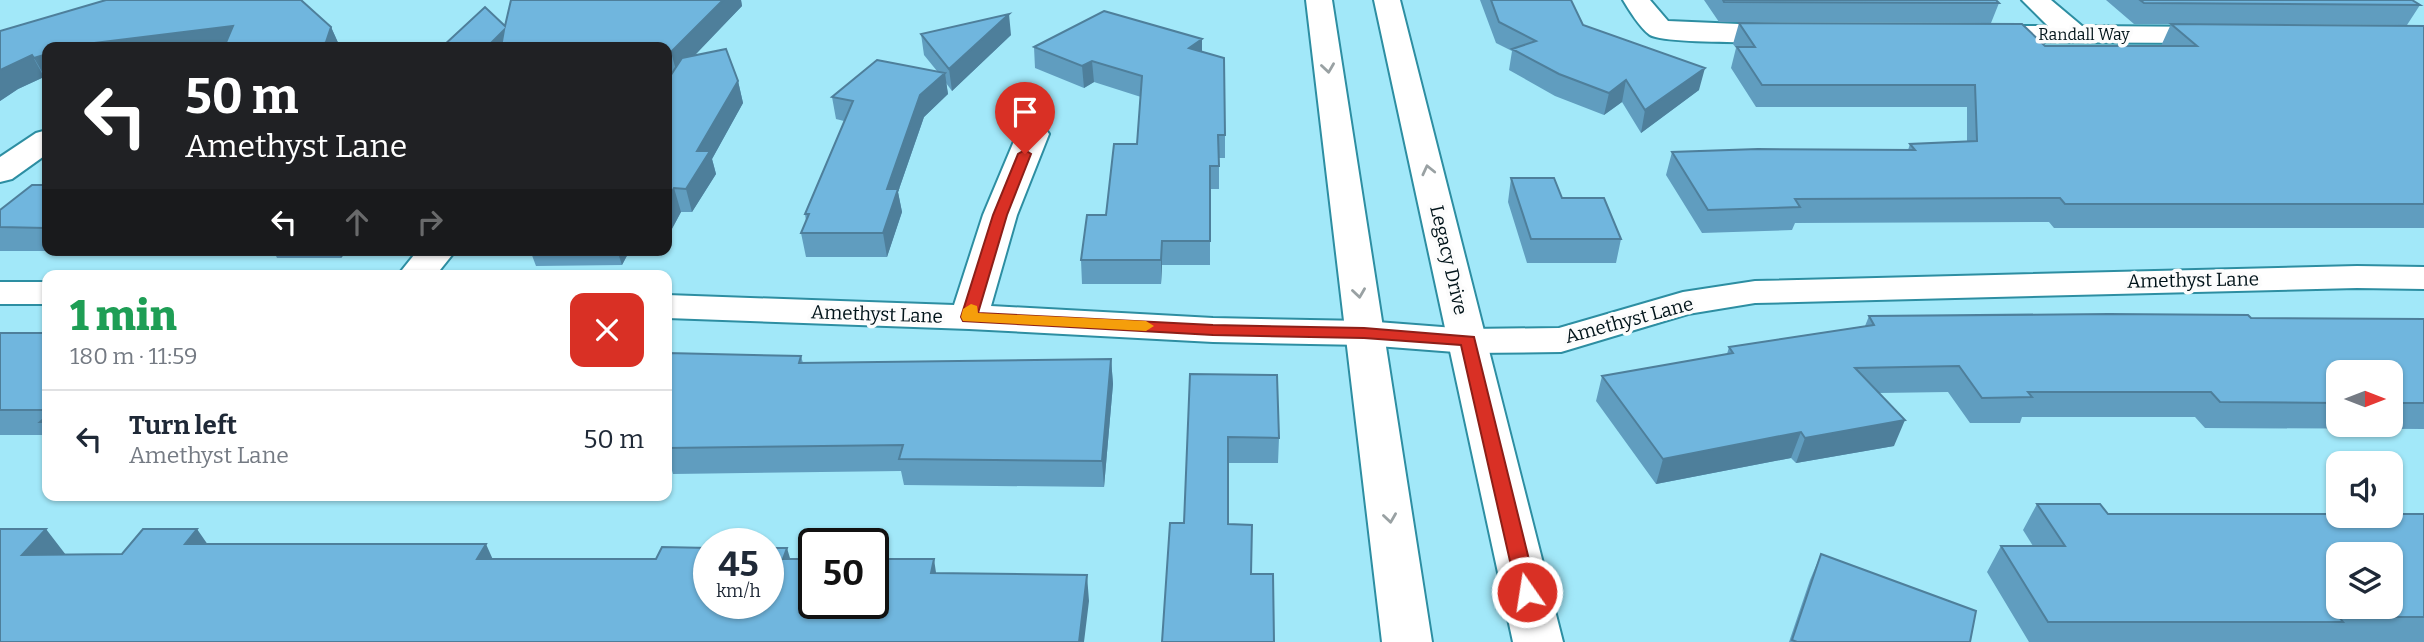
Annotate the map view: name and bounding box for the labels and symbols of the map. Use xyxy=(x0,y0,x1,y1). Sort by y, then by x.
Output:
street label: Randall Way xyxy=(2038,25,2130,44)
one-way arrow xyxy=(1321,62,1336,73)
pin xyxy=(995,82,1055,154)
one-way arrow xyxy=(1421,164,1436,176)
street label: Legacy Drive xyxy=(1425,203,1473,317)
street label: Amethyst Lane xyxy=(2127,267,2259,293)
one-way arrow xyxy=(1351,287,1366,299)
street label: Amethyst Lane xyxy=(1562,292,1696,348)
street label: Amethyst Lane xyxy=(811,300,943,328)
north arrow xyxy=(2326,360,2403,438)
one-way arrow xyxy=(1382,513,1397,524)
speed limit sign: 50 xyxy=(798,528,889,619)
position arrow xyxy=(1490,555,1564,629)

